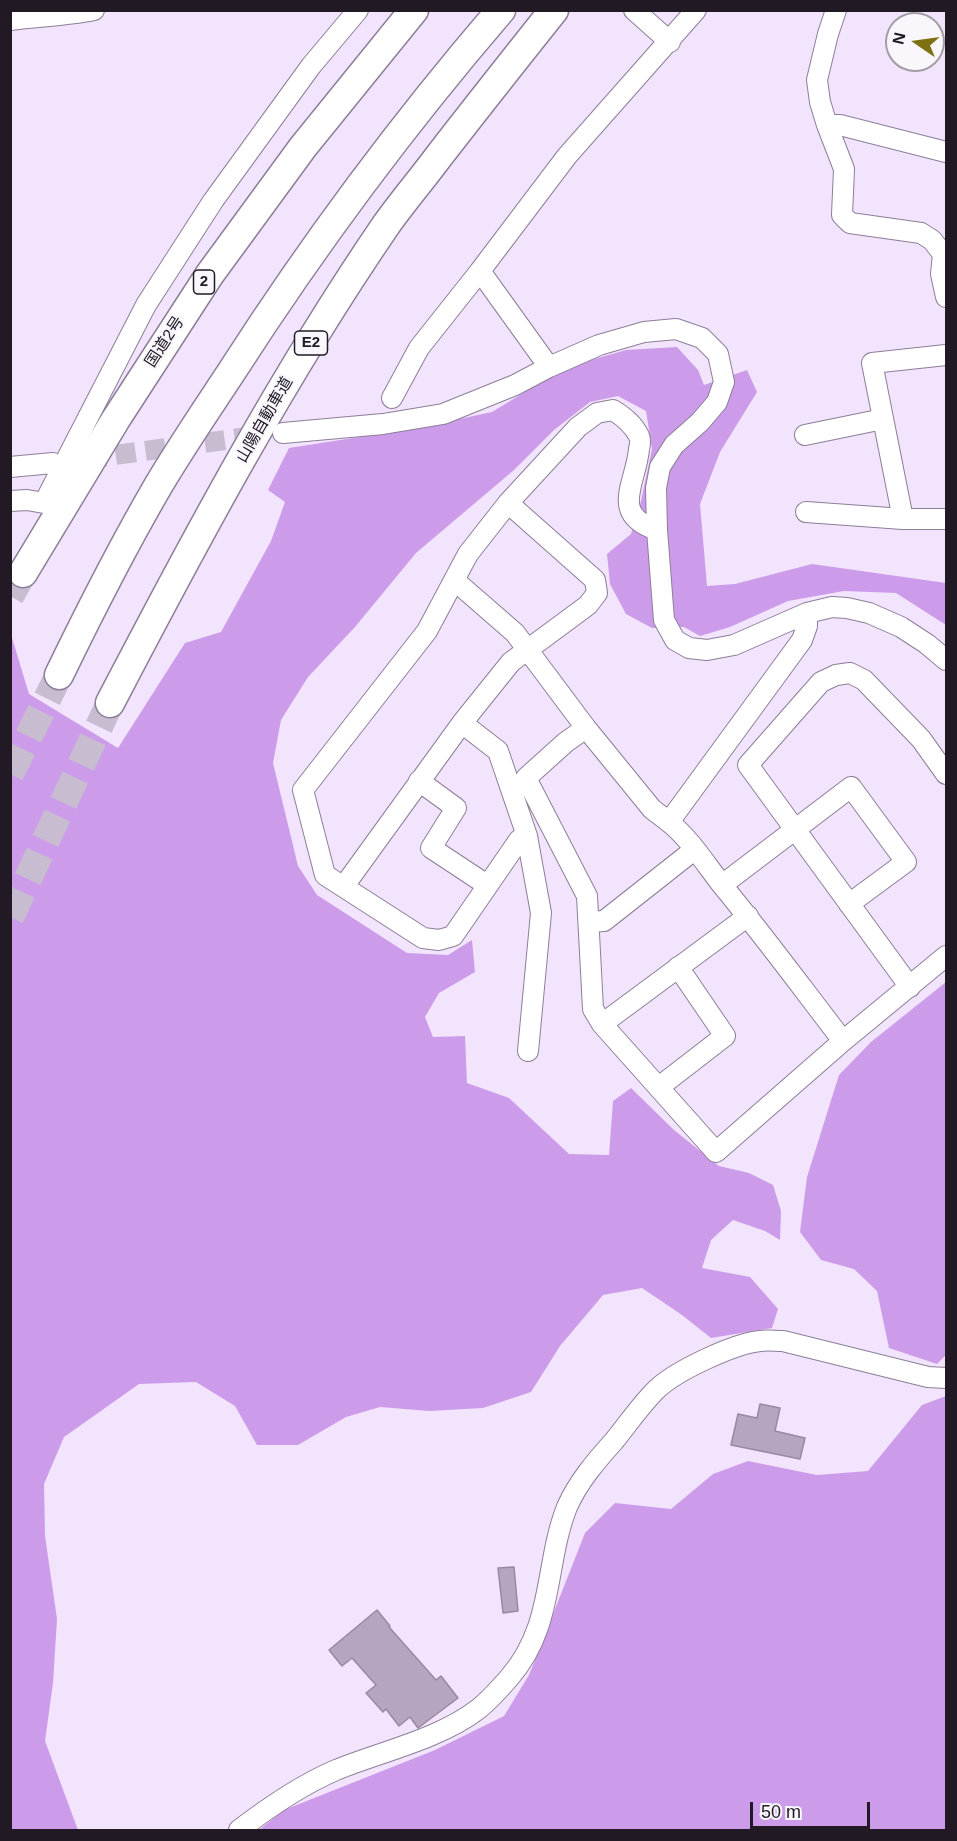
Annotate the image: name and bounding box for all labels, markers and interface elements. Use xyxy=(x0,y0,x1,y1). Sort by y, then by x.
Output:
north arrow xyxy=(885,12,945,72)
text: N xyxy=(889,31,909,46)
road number: 2 xyxy=(194,270,214,294)
street label: 国道2号 xyxy=(141,313,189,371)
road number: E2 xyxy=(294,331,328,355)
street label: 山陽自動車道 xyxy=(233,374,297,466)
scale bar xyxy=(753,1790,873,1828)
text: 50 m xyxy=(761,1802,801,1822)

